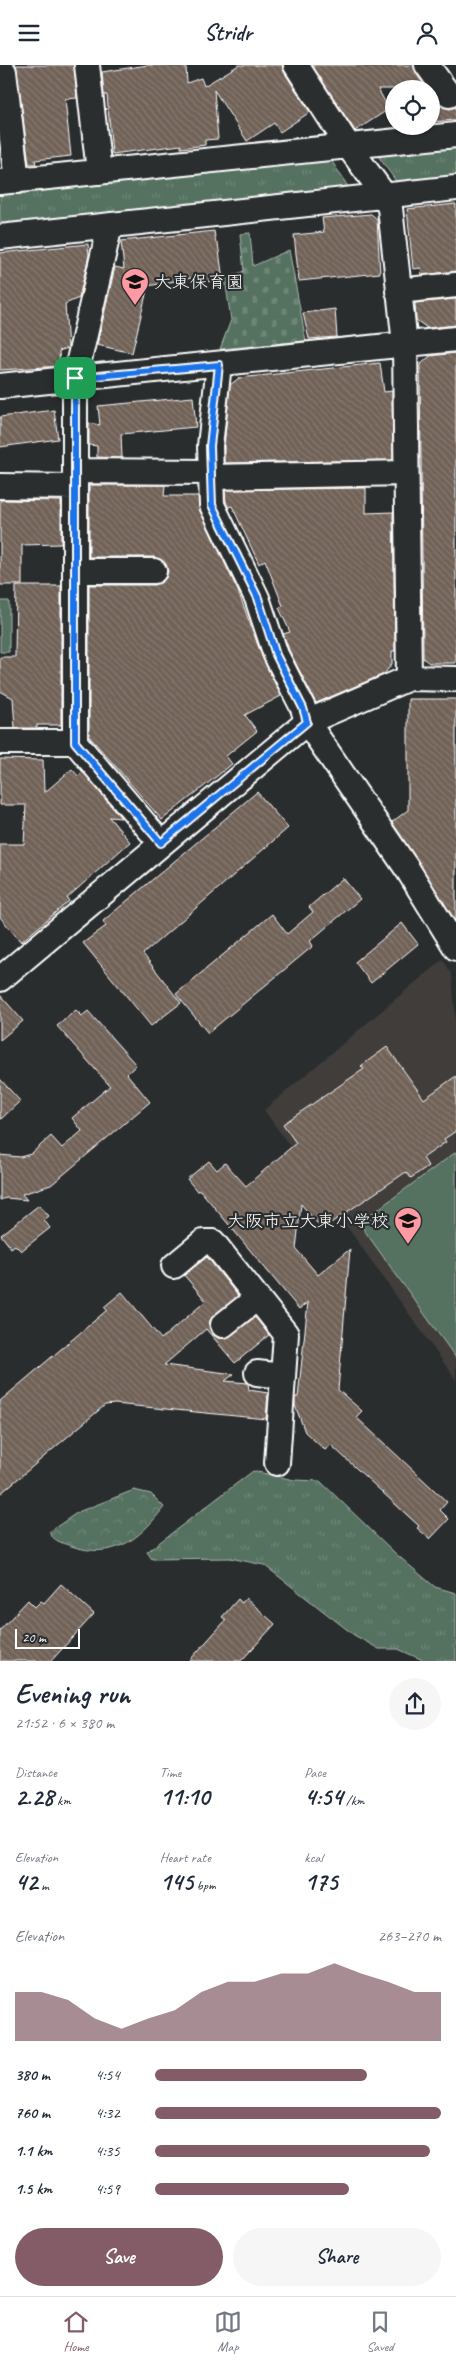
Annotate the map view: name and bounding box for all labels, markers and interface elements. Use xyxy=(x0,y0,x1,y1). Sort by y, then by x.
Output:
icon: menu xyxy=(15,19,43,47)
text: Stridr xyxy=(204,19,252,47)
icon: person xyxy=(413,19,441,47)
map controls xyxy=(385,80,440,135)
button: locate xyxy=(385,80,440,135)
school or university icon: 大東保育園 xyxy=(120,267,150,306)
place label: 大東保育園 xyxy=(154,271,244,293)
pin xyxy=(54,357,96,399)
icon: arrive xyxy=(61,364,89,392)
school or university icon: 大阪市立大東小学校 xyxy=(393,1206,423,1245)
place label: 大阪市立大東小学校 xyxy=(227,1210,389,1232)
scale bar xyxy=(15,1626,80,1649)
text: 20 m xyxy=(22,1629,46,1646)
text: Evening run xyxy=(15,1676,130,1711)
button: share xyxy=(389,1678,441,1730)
text: 21:52 · 6 × 380 m xyxy=(15,1713,114,1733)
text: Distance xyxy=(15,1764,57,1781)
text: Time xyxy=(160,1764,181,1781)
text: Pace xyxy=(304,1764,326,1781)
text: 2.28 xyxy=(15,1781,54,1813)
text: 11:10 xyxy=(160,1781,210,1813)
text: 4:54 xyxy=(304,1781,343,1813)
text: km xyxy=(54,1792,71,1809)
text: /km xyxy=(343,1792,364,1809)
text: Elevation xyxy=(15,1849,58,1866)
text: Heart rate xyxy=(160,1849,211,1866)
text: kcal xyxy=(304,1849,323,1866)
text: 42 xyxy=(15,1866,38,1898)
text: 145 xyxy=(160,1866,193,1898)
text: 175 xyxy=(304,1866,338,1898)
text: m xyxy=(38,1877,49,1894)
text: bpm xyxy=(193,1877,216,1894)
text: Elevation xyxy=(15,1926,64,1946)
text: 263–270 m xyxy=(378,1926,441,1946)
text: 380 m xyxy=(15,2065,50,2085)
text: 4:54 xyxy=(95,2065,120,2085)
text: 760 m xyxy=(15,2103,50,2123)
text: 4:32 xyxy=(95,2103,120,2123)
text: 1.1 km xyxy=(15,2141,52,2161)
text: 4:35 xyxy=(95,2141,120,2161)
text: 1.5 km xyxy=(15,2179,52,2199)
text: 4:59 xyxy=(95,2179,120,2199)
button: Save xyxy=(15,2228,223,2286)
button: Share xyxy=(233,2228,441,2286)
tab: Home xyxy=(62,2308,90,2355)
tab: Map xyxy=(214,2308,242,2355)
tab: Saved xyxy=(366,2308,394,2355)

